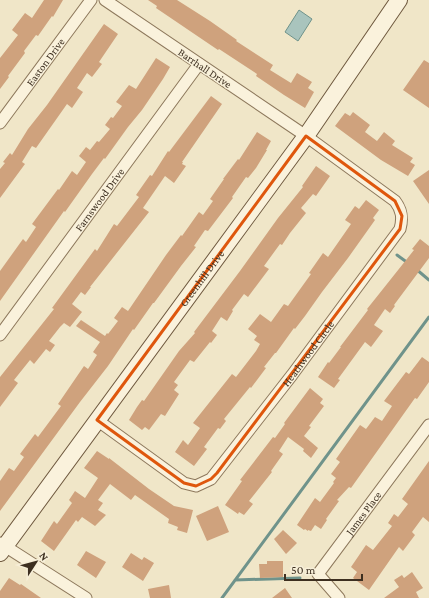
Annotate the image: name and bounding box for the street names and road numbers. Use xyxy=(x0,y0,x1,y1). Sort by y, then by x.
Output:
street label: Easton Drive xyxy=(24,36,67,88)
street label: Barrhall Drive xyxy=(176,46,234,90)
street label: Farnswood Drive xyxy=(72,166,127,233)
street label: Greenhill Drive xyxy=(177,247,226,309)
street label: Heathwood Circle xyxy=(280,318,336,389)
street label: James Place xyxy=(343,489,384,539)

